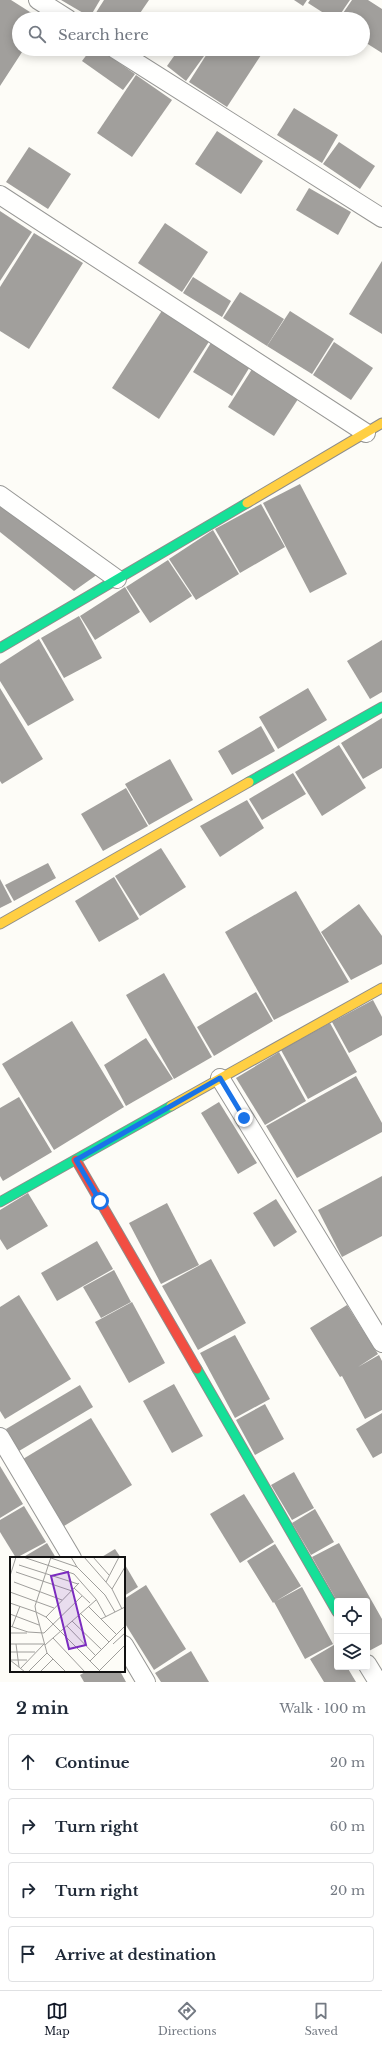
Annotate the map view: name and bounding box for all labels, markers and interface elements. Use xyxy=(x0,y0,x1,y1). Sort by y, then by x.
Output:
search box xyxy=(12,12,370,56)
icon: search xyxy=(26,23,48,45)
text: Search here xyxy=(58,25,149,44)
route end xyxy=(235,1109,253,1127)
route start xyxy=(91,1192,109,1210)
inset map xyxy=(10,1557,125,1672)
map controls xyxy=(334,1598,370,1670)
button: locate xyxy=(334,1598,370,1634)
button: layers xyxy=(334,1634,370,1670)
text: 2 min xyxy=(16,1698,69,1719)
text: Walk · 100 m xyxy=(279,1700,366,1717)
icon: ahead xyxy=(17,1751,39,1773)
text: Continue xyxy=(55,1753,130,1772)
text: 20 m xyxy=(330,1754,365,1771)
icon: right xyxy=(17,1815,39,1837)
text: Turn right xyxy=(55,1817,138,1836)
text: 60 m xyxy=(330,1818,365,1835)
icon: right xyxy=(17,1879,39,1901)
text: Turn right xyxy=(55,1881,138,1900)
text: 20 m xyxy=(330,1882,365,1899)
icon: arrive xyxy=(17,1943,39,1965)
text: Arrive at destination xyxy=(55,1945,216,1964)
tab: Map xyxy=(44,2000,70,2038)
tab: Directions xyxy=(158,2000,216,2038)
tab: Saved xyxy=(305,2000,338,2038)

